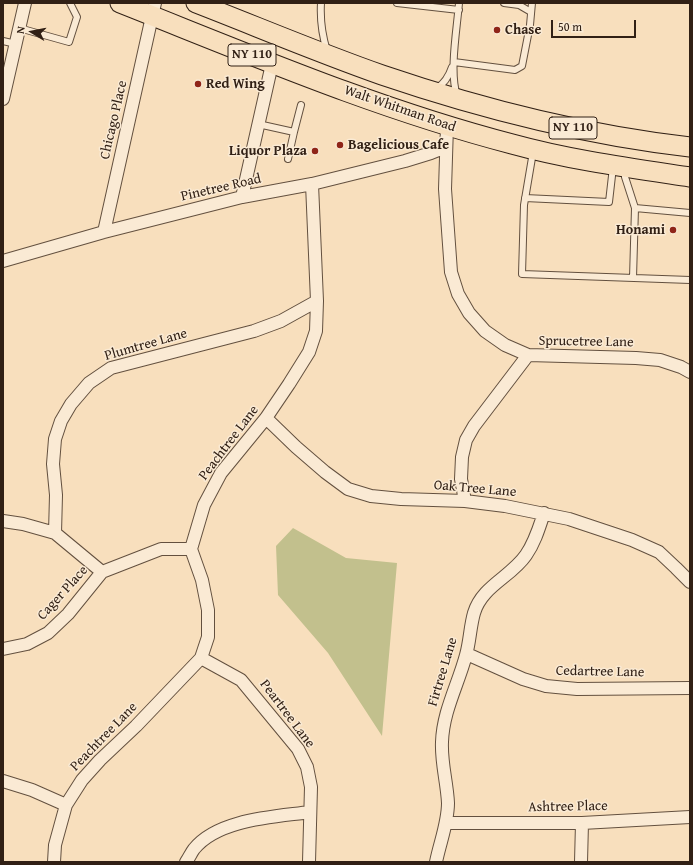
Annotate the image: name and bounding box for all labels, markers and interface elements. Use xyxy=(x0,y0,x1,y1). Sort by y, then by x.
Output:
north arrow xyxy=(12,12,52,52)
scale bar xyxy=(553,12,638,38)
text: 50 m xyxy=(558,18,582,35)
place label: Chase xyxy=(505,22,541,38)
text: N xyxy=(12,25,29,35)
marker: Chase xyxy=(492,25,502,35)
road number: NY 110 xyxy=(228,44,276,66)
place label: Red Wing xyxy=(206,76,265,92)
street label: Chicago Place xyxy=(97,79,131,161)
marker: Red Wing xyxy=(193,79,203,89)
street label: Walt Whitman Road xyxy=(342,82,458,136)
road number: NY 110 xyxy=(549,117,597,139)
place label: Bagelicious Cafe xyxy=(348,137,449,153)
marker: Bagelicious Cafe xyxy=(335,140,345,150)
place label: Liquor Plaza xyxy=(229,143,307,159)
marker: Liquor Plaza xyxy=(310,146,320,156)
street label: Pinetree Road xyxy=(179,171,263,205)
place label: Honami xyxy=(616,222,665,238)
marker: Honami xyxy=(668,225,678,235)
street label: Plumtree Lane xyxy=(103,325,189,365)
street label: Sprucetree Lane xyxy=(538,333,634,351)
street label: Peachtree Lane xyxy=(195,402,263,484)
street label: Oak Tree Lane xyxy=(433,477,517,501)
street label: Cager Place xyxy=(34,562,92,624)
street label: Firtree Lane xyxy=(425,636,461,708)
street label: Cedartree Lane xyxy=(556,663,644,681)
street label: Peartree Lane xyxy=(256,677,318,751)
street label: Peachtree Lane xyxy=(67,699,141,775)
street label: Ashtree Place xyxy=(528,798,608,816)

